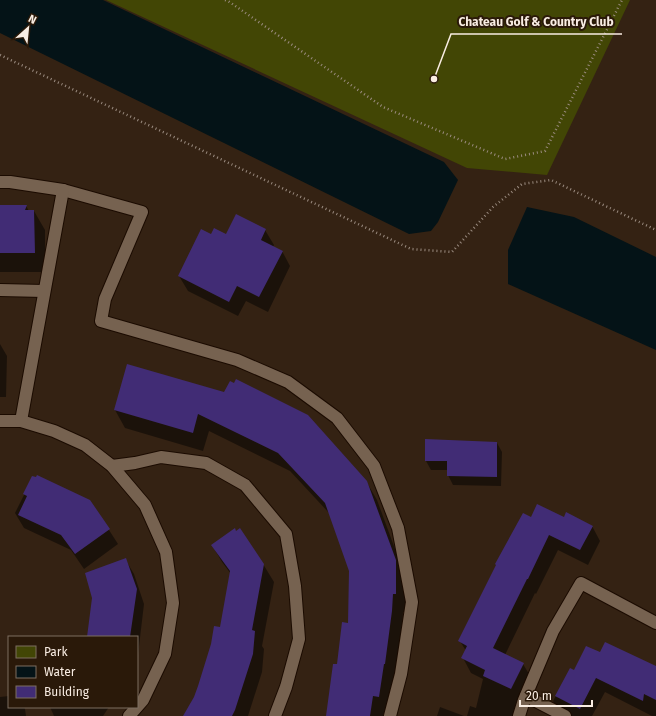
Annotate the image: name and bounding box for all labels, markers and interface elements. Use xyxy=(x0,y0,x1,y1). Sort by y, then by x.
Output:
north arrow xyxy=(8,8,48,48)
callout: Chateau Golf & Country Club xyxy=(451,10,622,34)
text: N xyxy=(26,12,39,27)
text: Chateau Golf & Country Club xyxy=(458,15,614,29)
legend xyxy=(8,636,138,708)
text: Park xyxy=(44,645,68,659)
text: Water xyxy=(44,665,76,679)
scale bar xyxy=(520,682,592,708)
text: Building xyxy=(44,685,90,699)
text: 20 m xyxy=(526,689,552,703)

